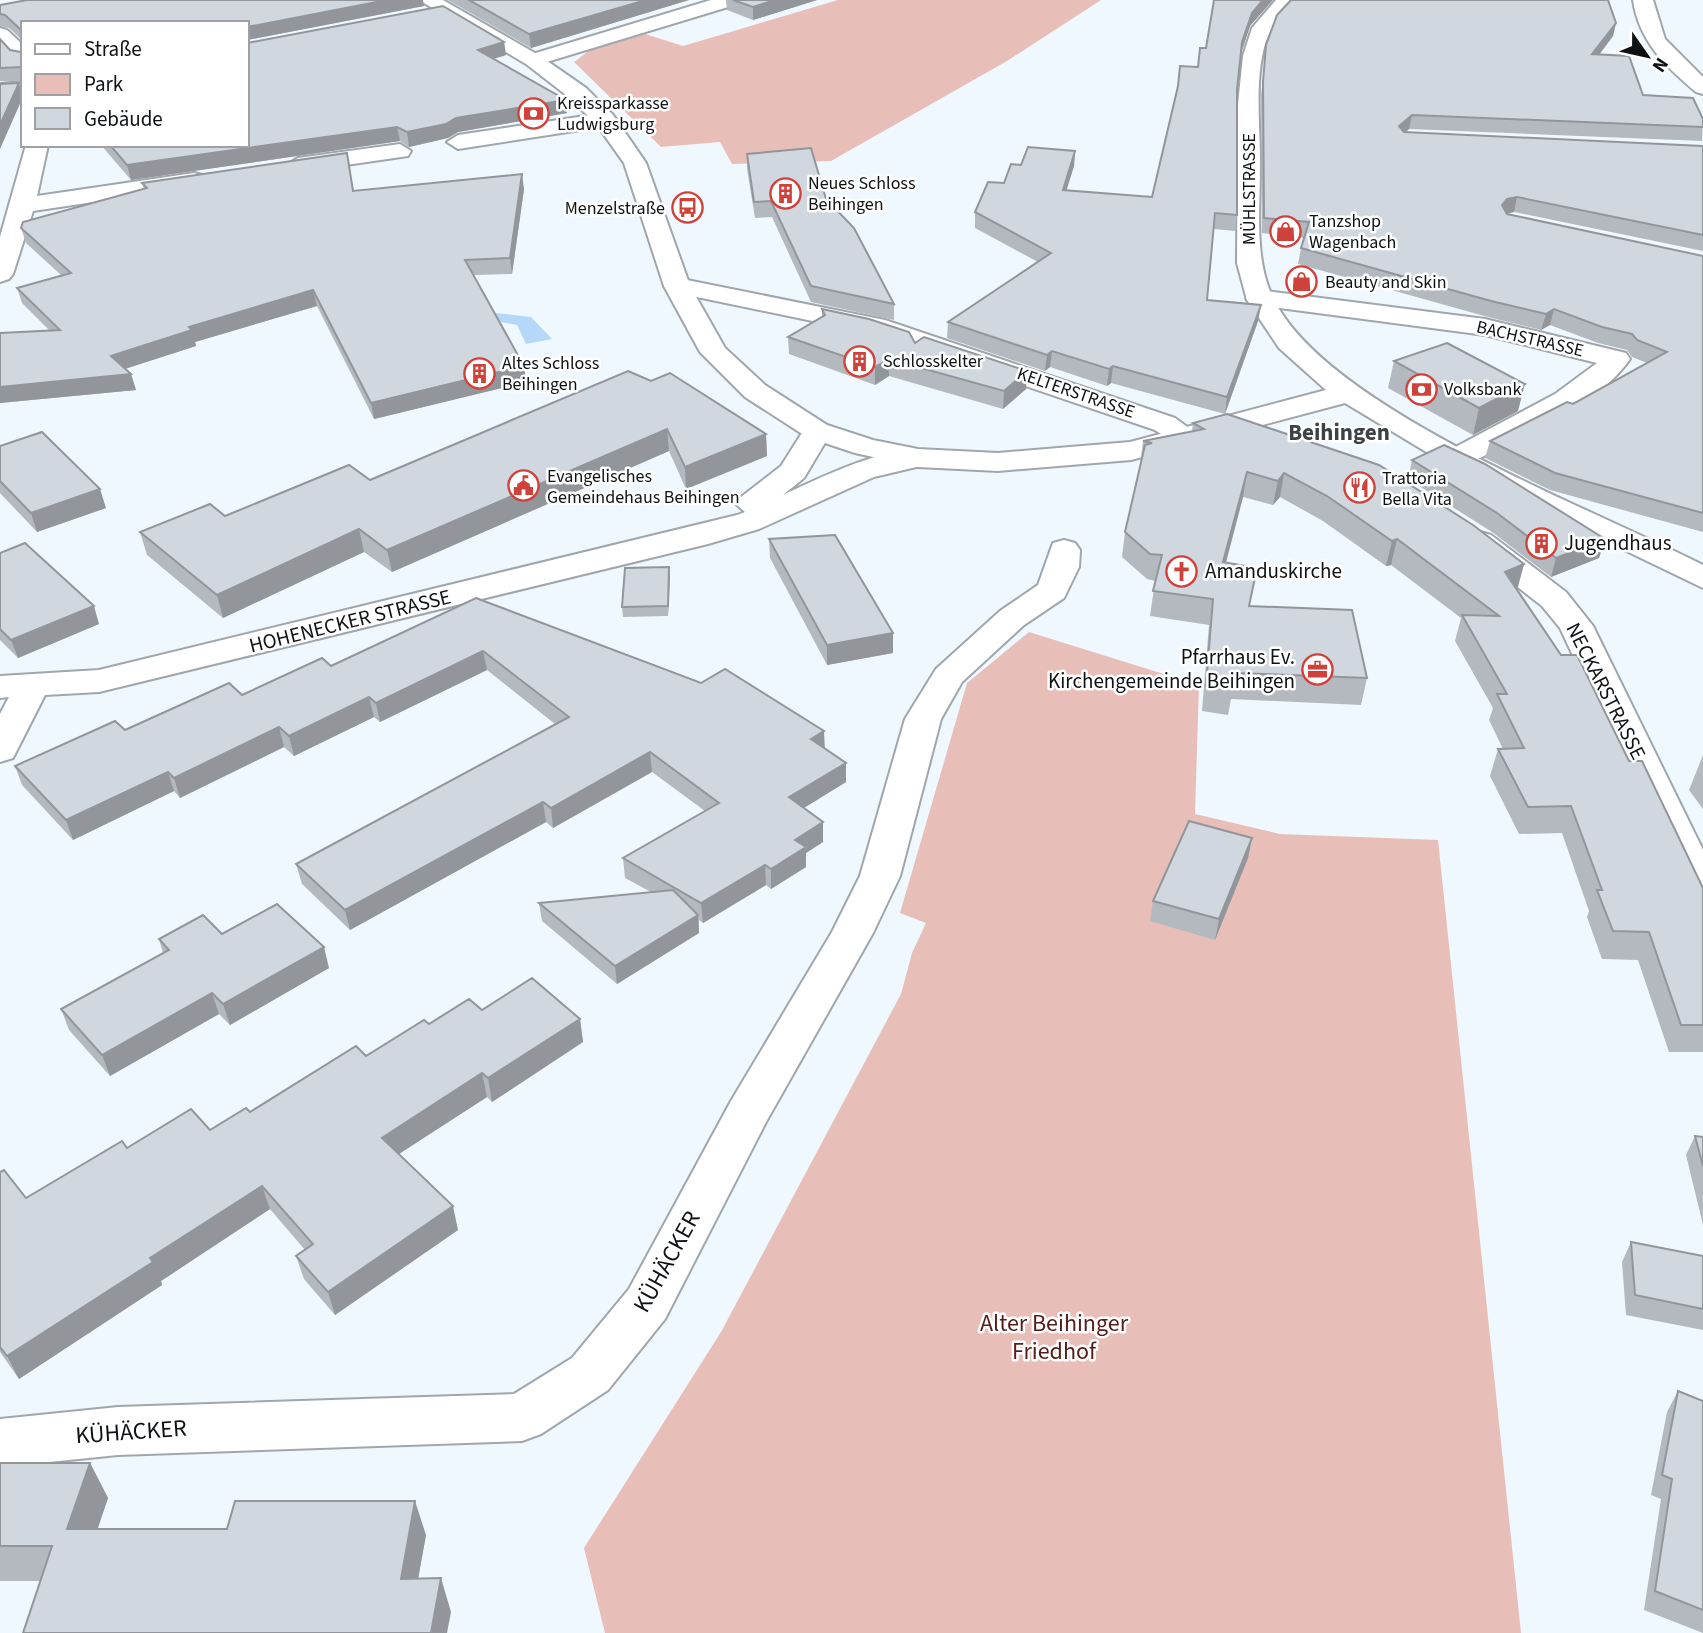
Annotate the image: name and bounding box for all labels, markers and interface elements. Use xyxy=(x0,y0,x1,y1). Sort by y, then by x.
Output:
legend xyxy=(21,21,248,147)
north arrow xyxy=(1612,21,1682,91)
text: Straße xyxy=(84,34,142,64)
text: N xyxy=(1645,52,1675,77)
text: Park xyxy=(84,69,124,99)
place label: Kreissparkasse Ludwigsburg xyxy=(557,91,669,137)
bank icon: Kreissparkasse Ludwigsburg xyxy=(517,96,551,130)
text: Gebäude xyxy=(84,104,163,134)
street label: MÜHLSTRASSE xyxy=(1237,133,1262,245)
place label: Neues Schloss Beihingen xyxy=(808,171,915,217)
building icon: Neues Schloss Beihingen xyxy=(768,176,802,210)
bus stop icon: Menzelstraße xyxy=(671,191,705,225)
place label: Menzelstraße xyxy=(565,196,665,221)
place label: Tanzshop Wagenbach xyxy=(1309,209,1396,255)
shop icon: Tanzshop Wagenbach xyxy=(1269,214,1303,248)
shop icon: Beauty and Skin xyxy=(1285,265,1319,299)
place label: Beauty and Skin xyxy=(1325,270,1447,295)
street label: BACHSTRASSE xyxy=(1474,315,1586,363)
building icon: Schlosskelter xyxy=(843,344,877,378)
place label: Schlosskelter xyxy=(883,349,984,374)
place label: Altes Schloss Beihingen xyxy=(502,351,599,397)
building icon: Altes Schloss Beihingen xyxy=(462,356,496,390)
street label: KELTERSTRASSE xyxy=(1014,361,1138,425)
bank icon: Volksbank xyxy=(1404,372,1438,406)
place label: Volksbank xyxy=(1444,377,1521,402)
district label: Beihingen xyxy=(1288,416,1390,449)
place label: Evangelisches Gemeindehaus Beihingen xyxy=(547,464,739,510)
place label: Trattoria Bella Vita xyxy=(1382,466,1452,512)
public building icon: Evangelisches Gemeindehaus Beihingen xyxy=(507,469,541,503)
restaurant icon: Trattoria Bella Vita xyxy=(1342,471,1376,505)
building icon: Jugendhaus xyxy=(1524,526,1558,560)
place label: Jugendhaus xyxy=(1564,528,1672,558)
church icon: Amanduskirche xyxy=(1165,554,1199,588)
place label: Amanduskirche xyxy=(1205,556,1342,586)
street label: HOHENECKER STRASSE xyxy=(246,581,454,661)
street label: NECKARSTRASSE xyxy=(1559,617,1653,765)
place label: Pfarrhaus Ev. Kirchengemeinde Beihingen xyxy=(1048,642,1295,696)
office icon: Pfarrhaus Ev. Kirchengemeinde Beihingen xyxy=(1301,652,1335,686)
street label: KÜHÄCKER xyxy=(625,1204,709,1319)
park label: Alter Beihinger Friedhof xyxy=(980,1306,1129,1369)
street label: KÜHÄCKER xyxy=(74,1411,188,1453)

